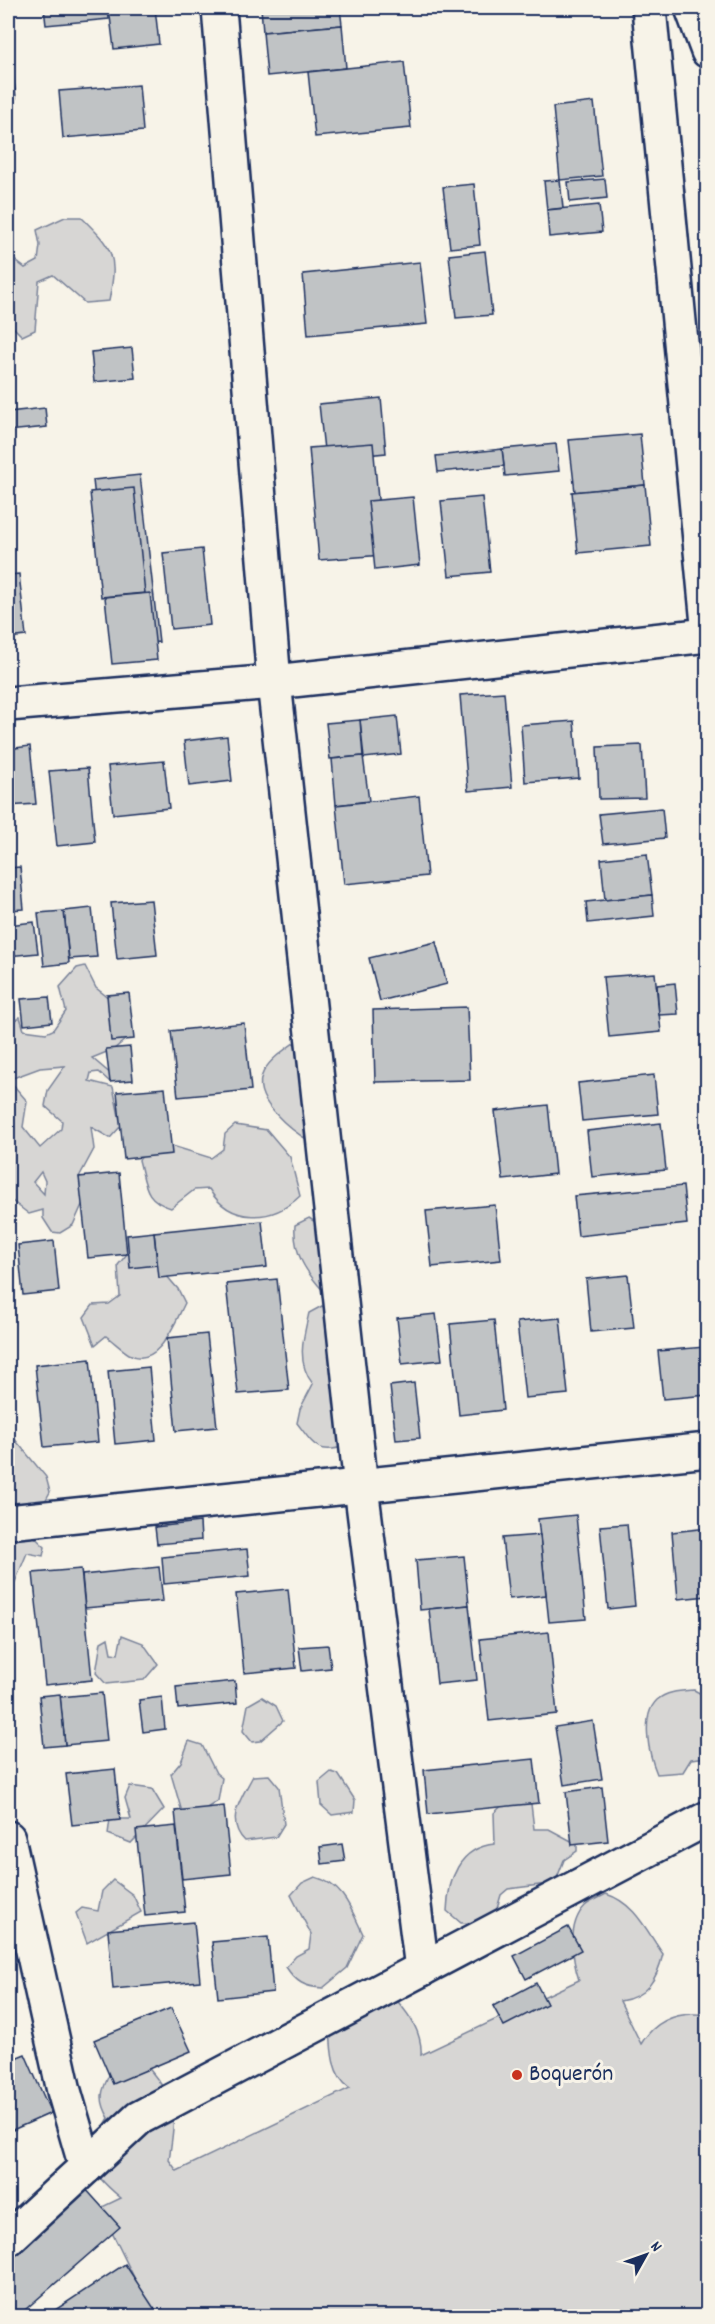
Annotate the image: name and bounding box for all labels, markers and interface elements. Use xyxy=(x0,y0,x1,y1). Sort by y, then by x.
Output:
place label: Boquerón xyxy=(529,2058,613,2092)
marker: Boquerón xyxy=(510,2068,524,2082)
north arrow xyxy=(616,2225,676,2285)
text: N xyxy=(644,2237,667,2257)

